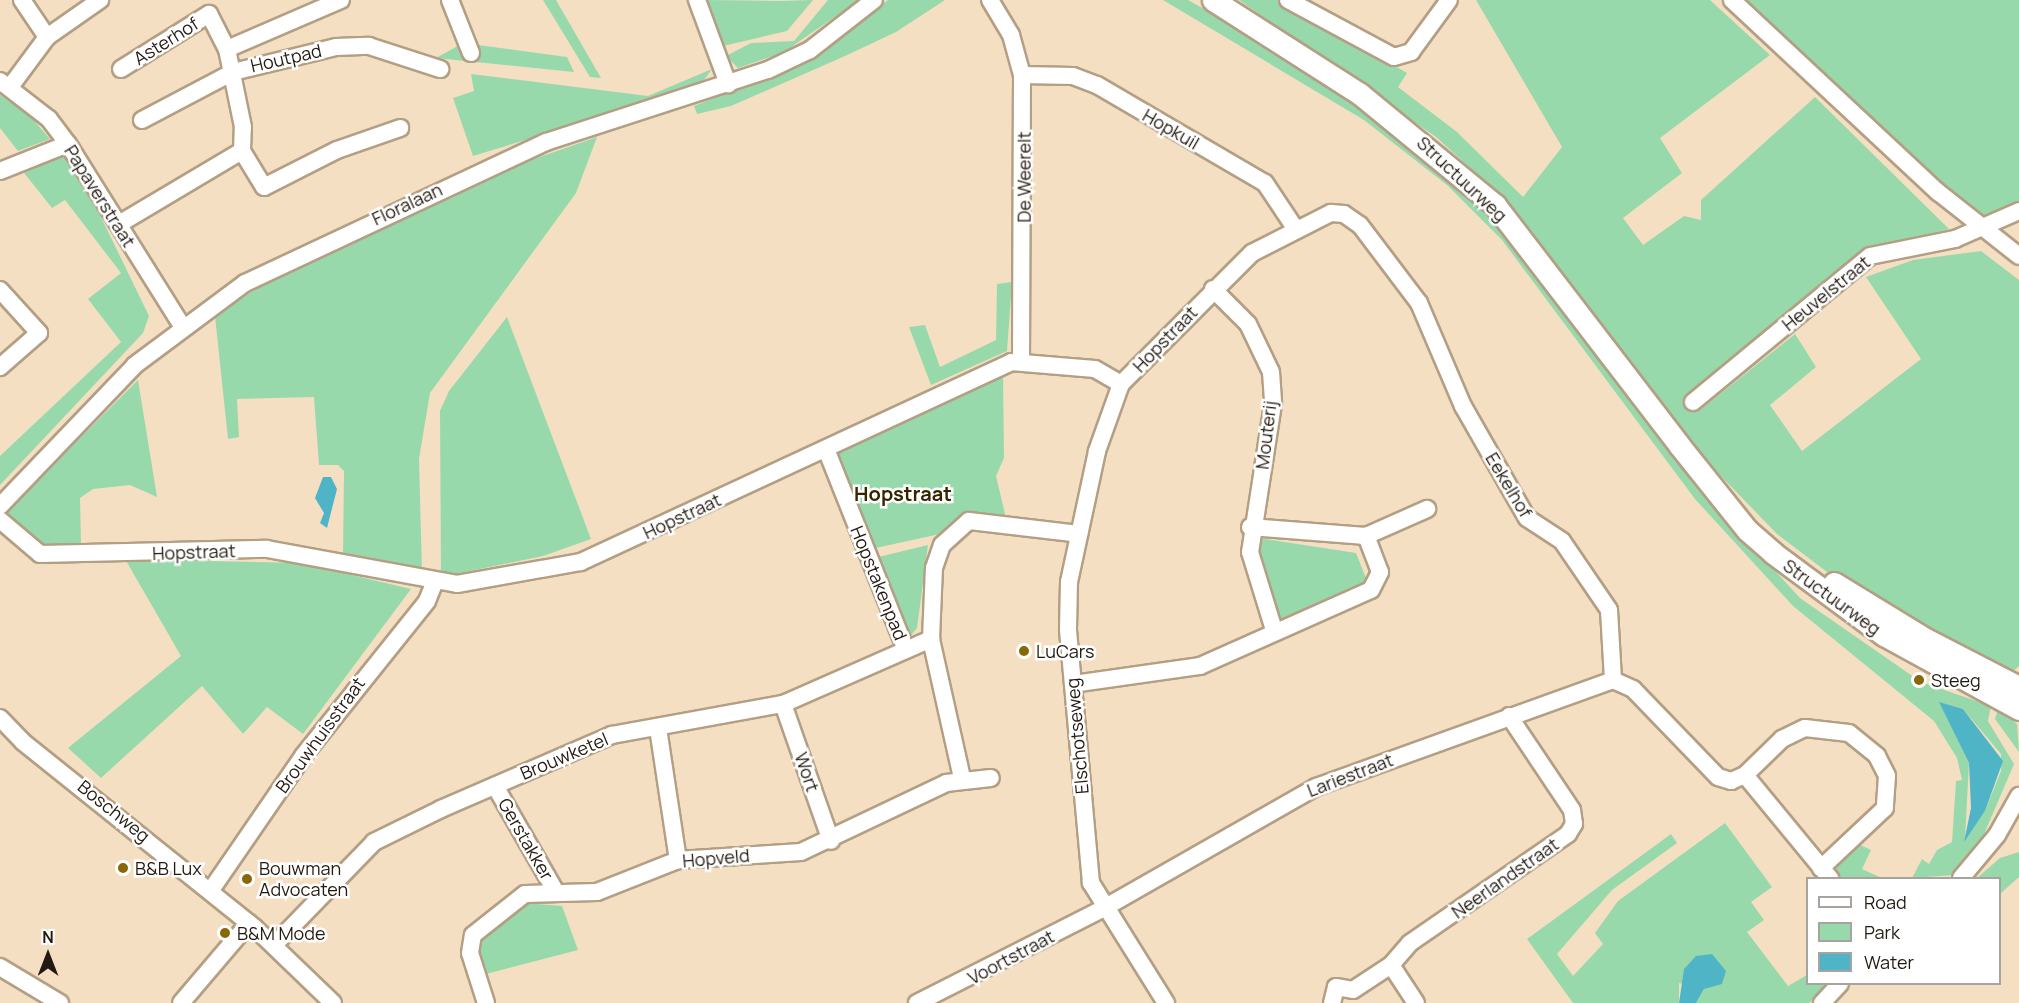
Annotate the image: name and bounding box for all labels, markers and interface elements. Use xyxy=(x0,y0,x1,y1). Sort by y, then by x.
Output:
street label: Asterhof xyxy=(130,13,202,69)
street label: Houtpad xyxy=(248,39,324,77)
street label: Hopkuil xyxy=(1139,104,1203,154)
street label: De Weerelt xyxy=(1013,131,1035,223)
street label: Structuurweg xyxy=(1413,132,1511,226)
street label: Papaverstraat xyxy=(60,141,140,251)
street label: Floralaan xyxy=(368,178,446,230)
street label: Heuvelstraat xyxy=(1778,251,1874,335)
street label: Hopstraat xyxy=(1128,301,1202,377)
street label: Mouterij xyxy=(1251,399,1281,471)
street label: Eekelhof xyxy=(1481,449,1537,521)
district label: Hopstraat xyxy=(854,481,952,505)
street label: Hopstraat xyxy=(640,489,724,543)
street label: Hopstakenpad xyxy=(846,523,912,643)
street label: Hopstraat xyxy=(152,540,236,564)
street label: Structuurweg xyxy=(1779,554,1885,640)
place label: LuCars xyxy=(1036,640,1094,662)
marker: LuCars xyxy=(1017,644,1031,658)
place label: Steeg xyxy=(1931,669,1981,691)
street label: Brouwhuisstraat xyxy=(271,673,369,797)
marker: Steeg xyxy=(1912,673,1926,687)
street label: Elschotseweg xyxy=(1061,677,1093,795)
street label: Brouwketel xyxy=(517,728,611,784)
street label: Lariestraat xyxy=(1304,749,1396,801)
street label: Wort xyxy=(790,750,824,794)
street label: Boschweg xyxy=(74,775,154,847)
street label: Gerstakker xyxy=(494,794,558,884)
street label: Neerlandstraat xyxy=(1447,833,1563,923)
street label: Hopveld xyxy=(681,844,751,872)
place label: B&B Lux xyxy=(135,857,202,879)
place label: Bouwman Advocaten xyxy=(259,858,348,900)
marker: B&B Lux xyxy=(116,861,130,875)
marker: Bouwman Advocaten xyxy=(240,872,254,886)
legend xyxy=(1806,877,2001,985)
text: Road xyxy=(1864,890,1907,914)
text: Park xyxy=(1864,920,1900,944)
place label: B&M Mode xyxy=(237,922,325,944)
north arrow xyxy=(18,925,78,985)
street label: Voortstraat xyxy=(964,925,1058,989)
text: N xyxy=(42,926,54,948)
marker: B&M Mode xyxy=(218,926,232,940)
text: Water xyxy=(1864,950,1914,974)

